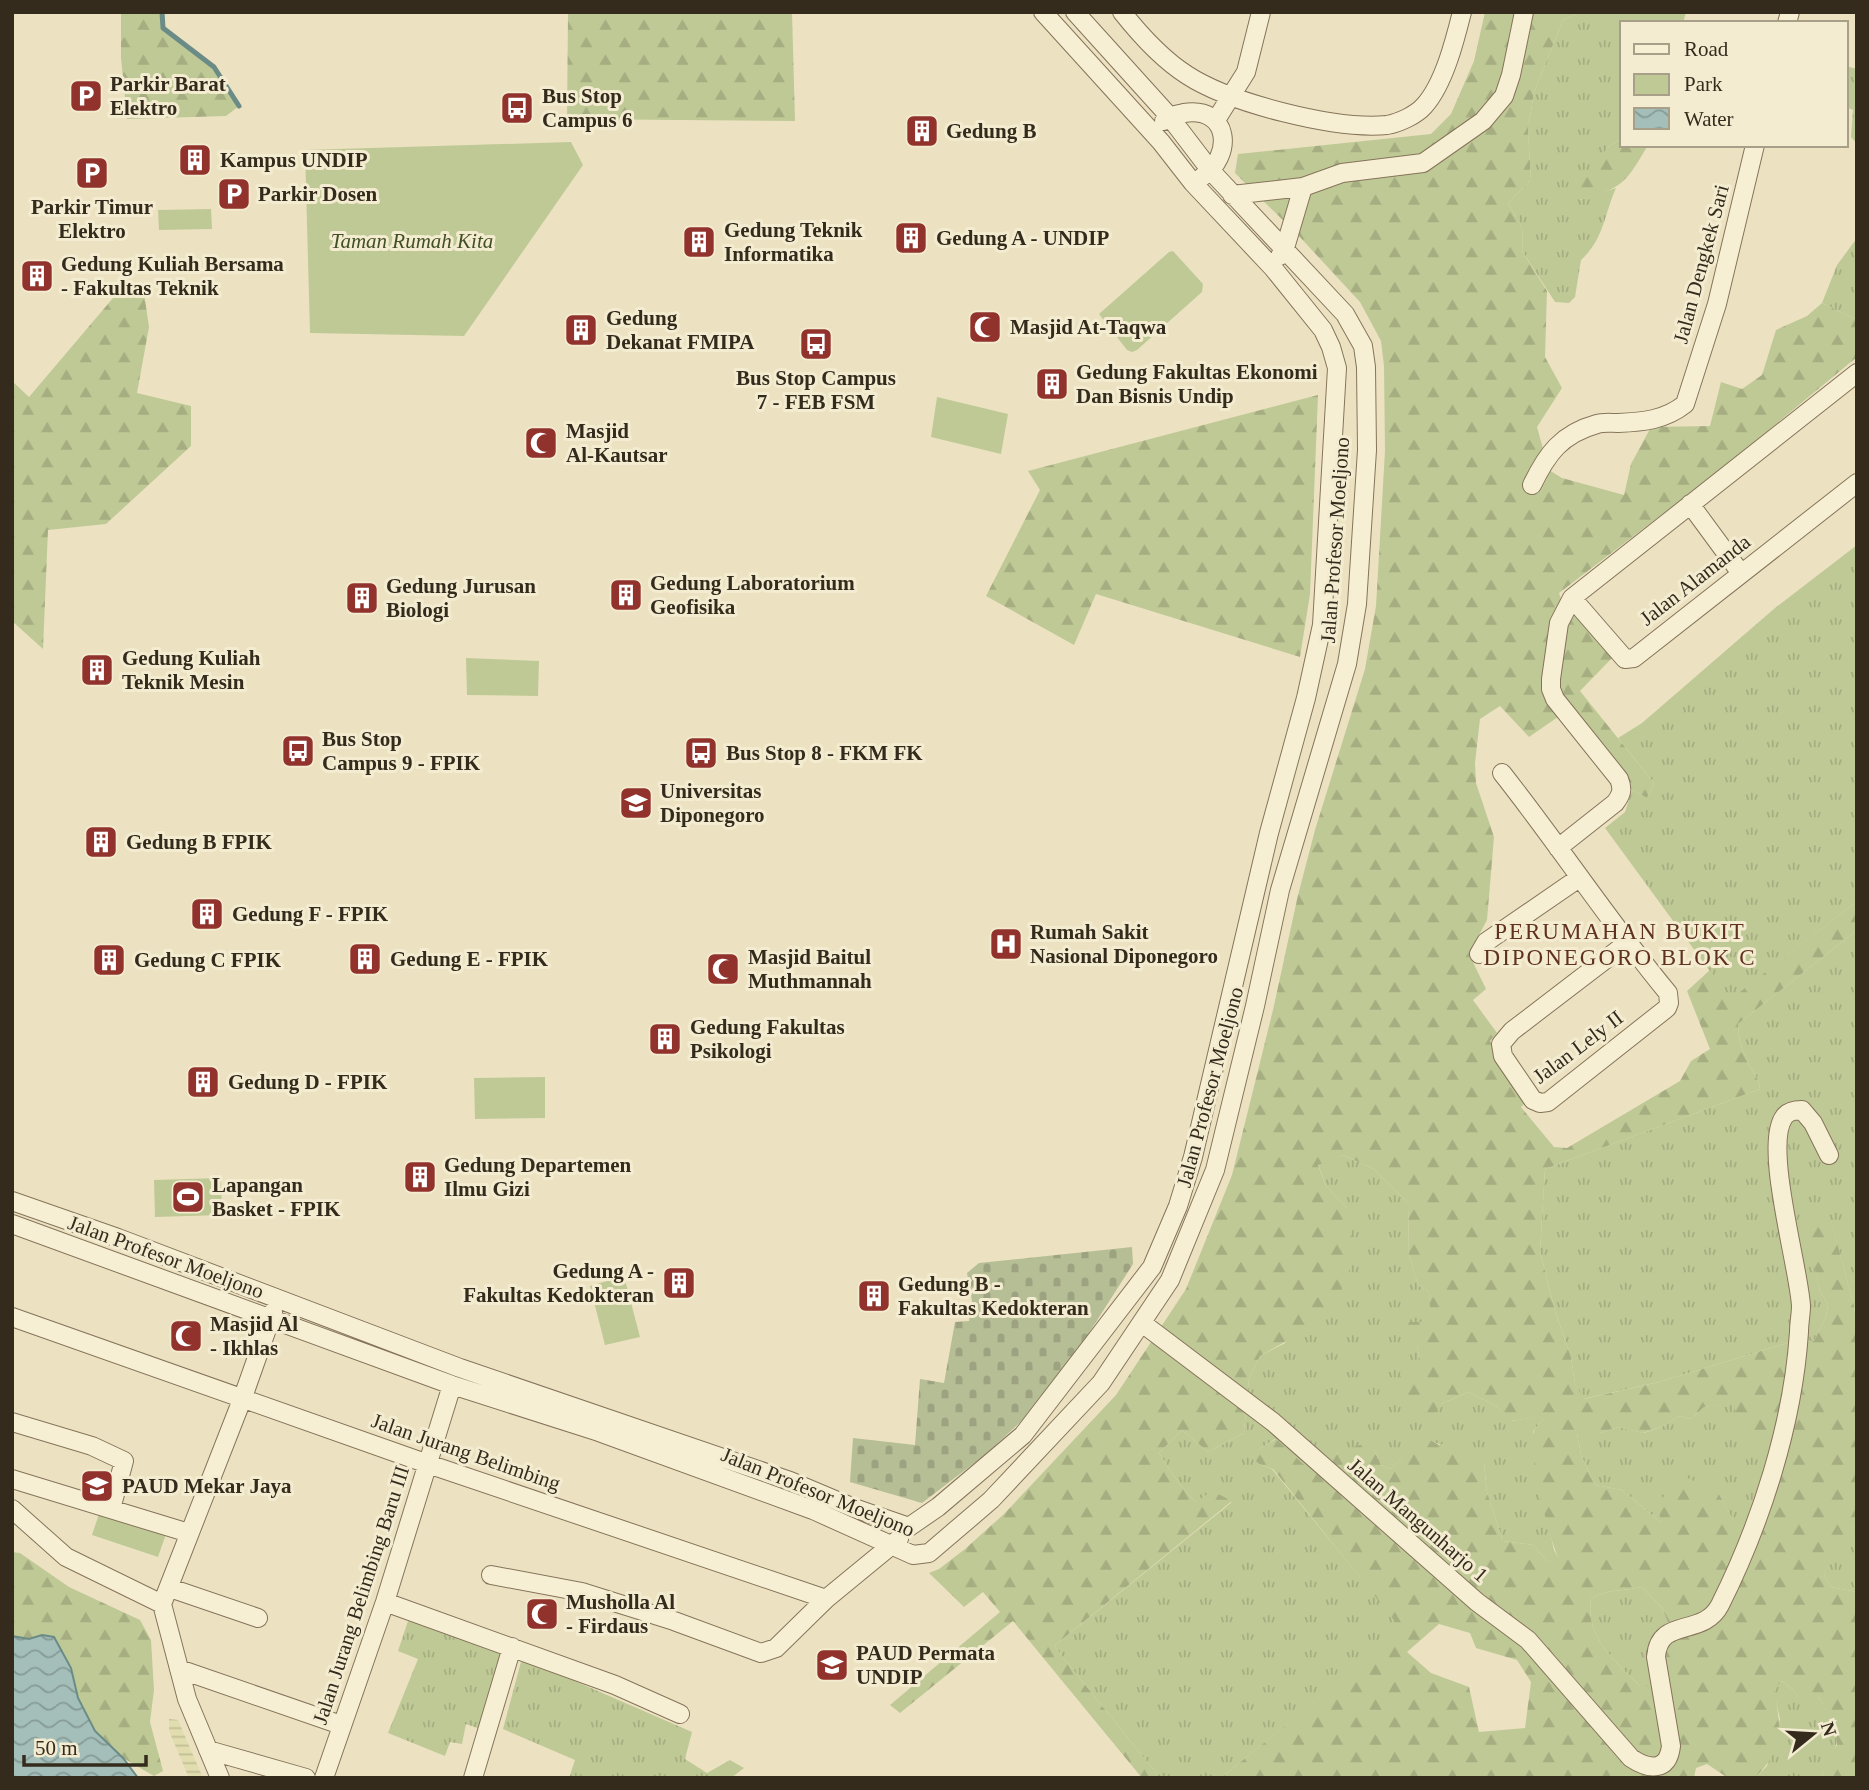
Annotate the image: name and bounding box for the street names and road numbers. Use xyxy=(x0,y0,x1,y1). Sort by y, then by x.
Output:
street label: Jalan Dengkek Sari xyxy=(1668,182,1734,346)
street label: Jalan Profesor Moeljono xyxy=(1316,436,1354,644)
street label: Jalan Alamanda xyxy=(1635,529,1756,631)
street label: Jalan Profesor Moeljono xyxy=(1172,984,1248,1190)
street label: Jalan Lely II xyxy=(1528,1005,1628,1089)
street label: Jalan Profesor Moeljono xyxy=(65,1210,267,1304)
street label: Jalan Jurang Belimbing xyxy=(368,1408,564,1496)
street label: Jalan Profesor Moeljono xyxy=(718,1442,918,1542)
street label: Jalan Mangunharjo 1 xyxy=(1343,1453,1493,1587)
street label: Jalan Jurang Belimbing Baru III xyxy=(308,1463,414,1727)

